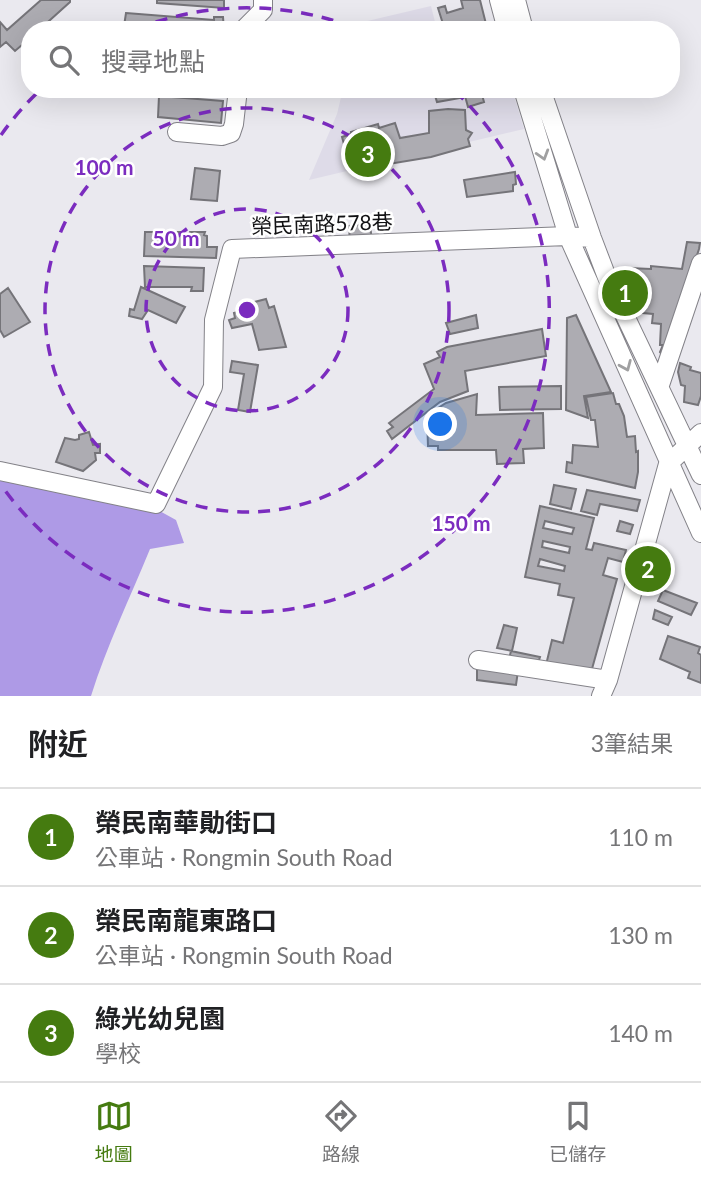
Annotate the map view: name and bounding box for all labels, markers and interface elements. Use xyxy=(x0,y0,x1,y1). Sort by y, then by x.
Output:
search box xyxy=(21,21,680,98)
icon: search xyxy=(45,41,83,79)
text: 搜尋地點 xyxy=(101,45,205,77)
pin: 3 xyxy=(345,128,391,180)
one-way arrow xyxy=(535,148,550,160)
text: 100 m xyxy=(74,154,134,179)
street label: 榮民南路578巷 xyxy=(251,208,393,238)
text: 50 m xyxy=(152,225,200,250)
pin: 1 xyxy=(602,267,648,319)
centre of rings xyxy=(235,298,259,322)
one-way arrow xyxy=(618,359,632,371)
your location xyxy=(423,407,457,441)
text: 150 m xyxy=(431,510,491,535)
pin: 2 xyxy=(625,543,671,595)
text: 附近 xyxy=(28,725,88,761)
text: 3筆結果 xyxy=(591,729,673,757)
text: 榮民南華勛街口 xyxy=(95,806,277,838)
text: 1 xyxy=(44,823,58,851)
text: 110 m xyxy=(608,823,673,851)
text: 公車站 · Rongmin South Road xyxy=(95,843,393,871)
text: 榮民南龍東路口 xyxy=(95,904,277,936)
text: 2 xyxy=(44,921,58,949)
text: 130 m xyxy=(608,921,673,949)
text: 公車站 · Rongmin South Road xyxy=(95,941,393,969)
text: 綠光幼兒園 xyxy=(95,1002,225,1034)
text: 3 xyxy=(44,1019,58,1047)
text: 140 m xyxy=(608,1019,673,1047)
text: 學校 xyxy=(95,1039,141,1067)
tab: 地圖 xyxy=(95,1097,133,1166)
tab: 路線 xyxy=(322,1097,360,1166)
tab: 已儲存 xyxy=(549,1097,606,1166)

